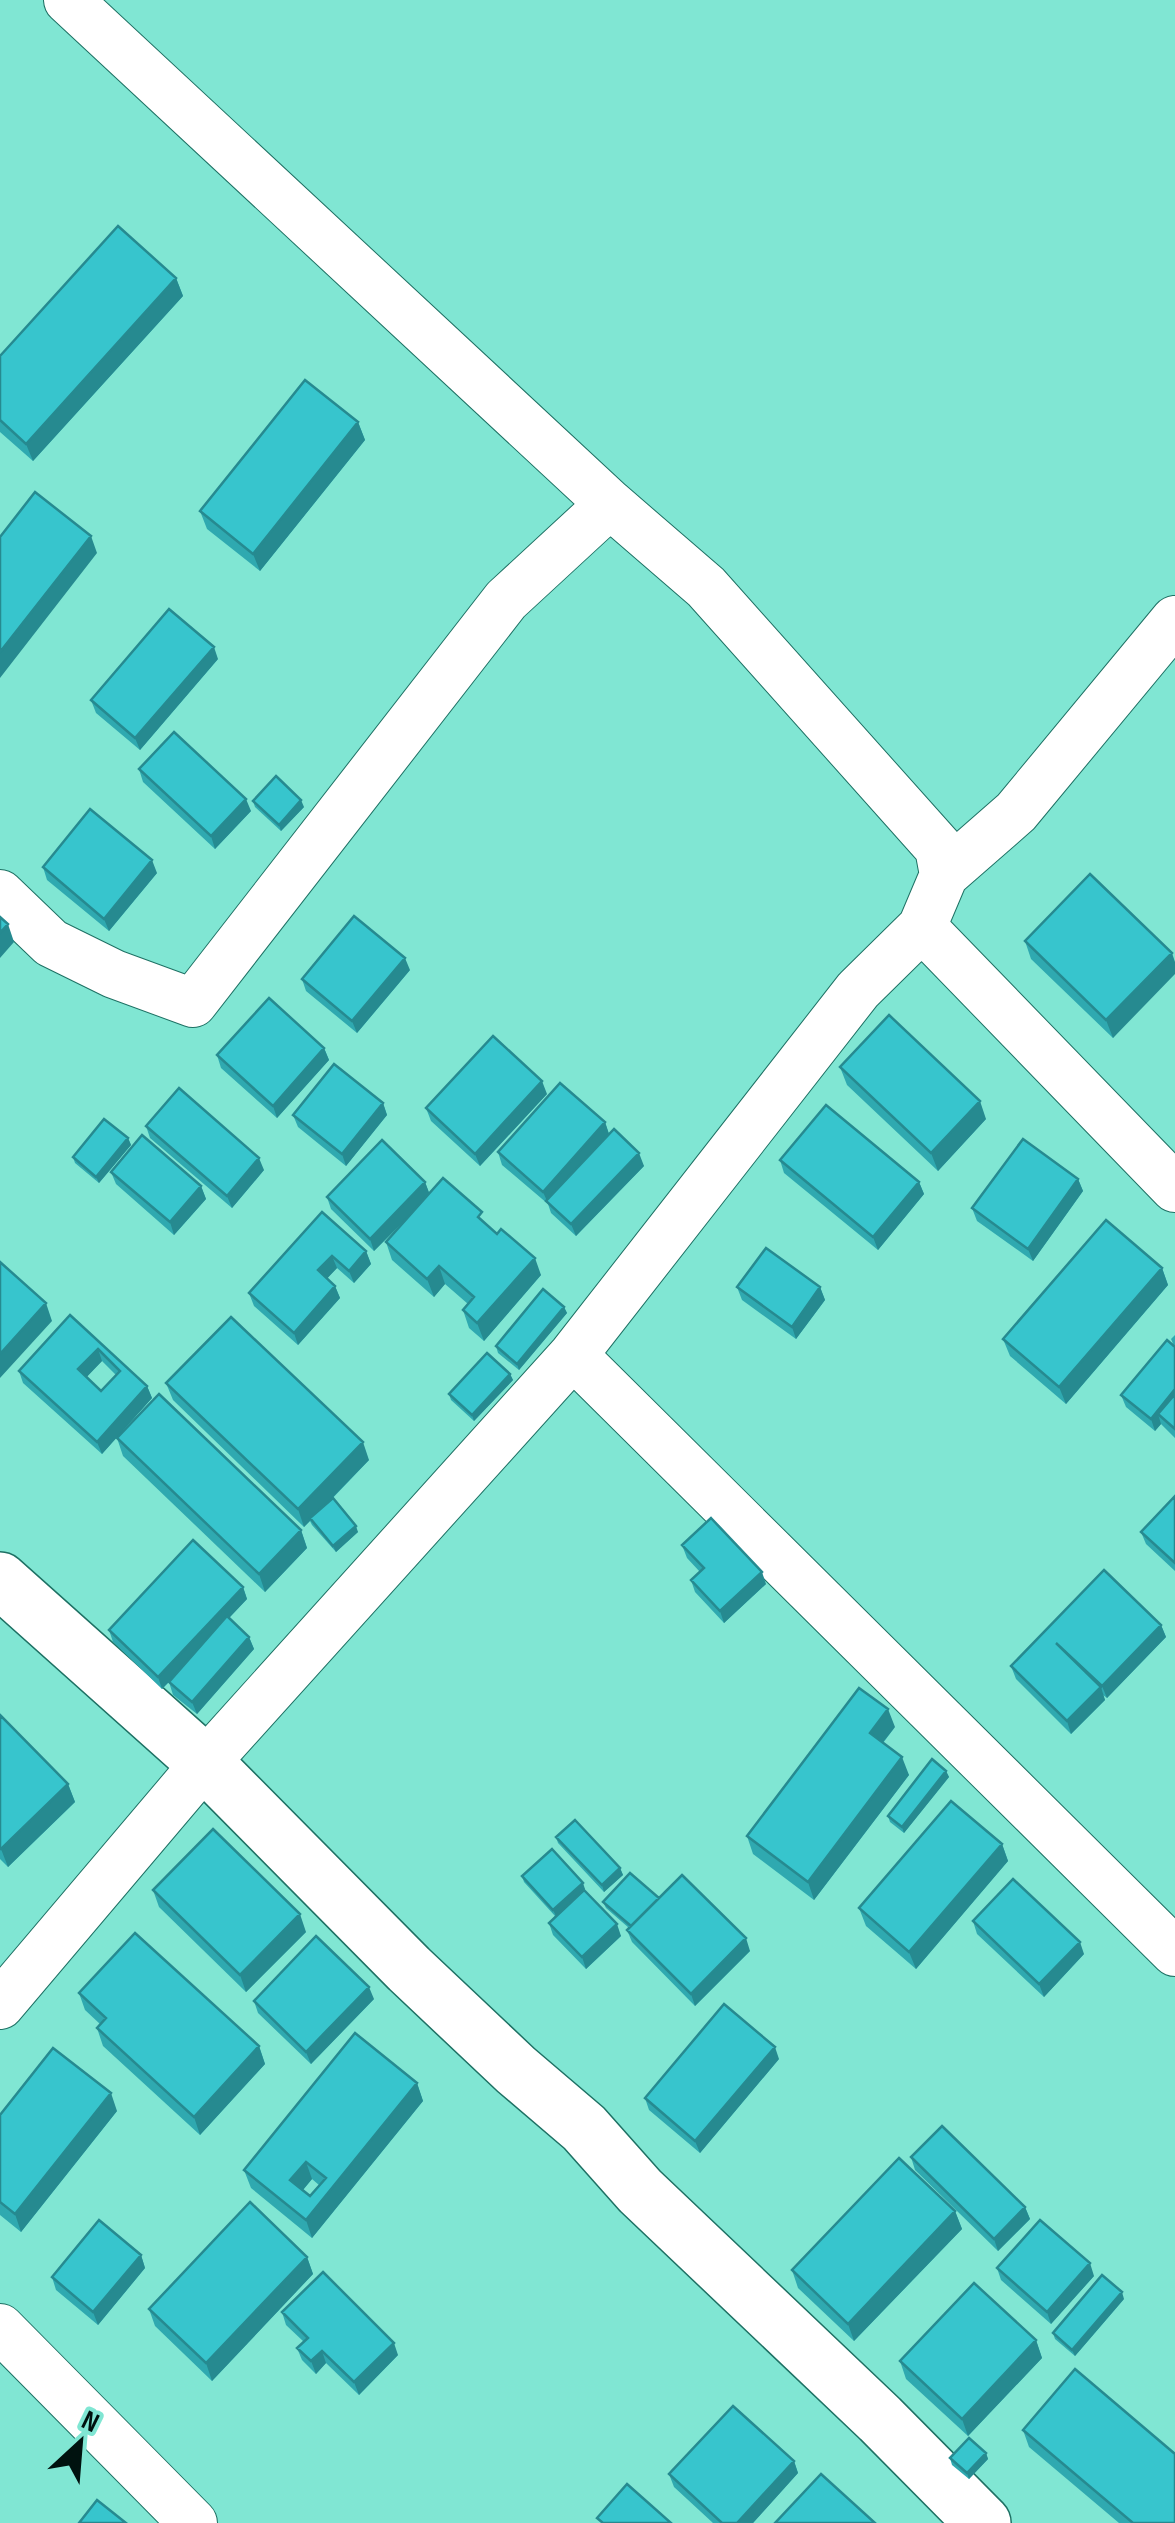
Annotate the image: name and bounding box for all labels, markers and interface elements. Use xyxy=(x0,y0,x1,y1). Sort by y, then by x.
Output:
north arrow xyxy=(30,2393,130,2493)
text: N xyxy=(76,2404,104,2440)

